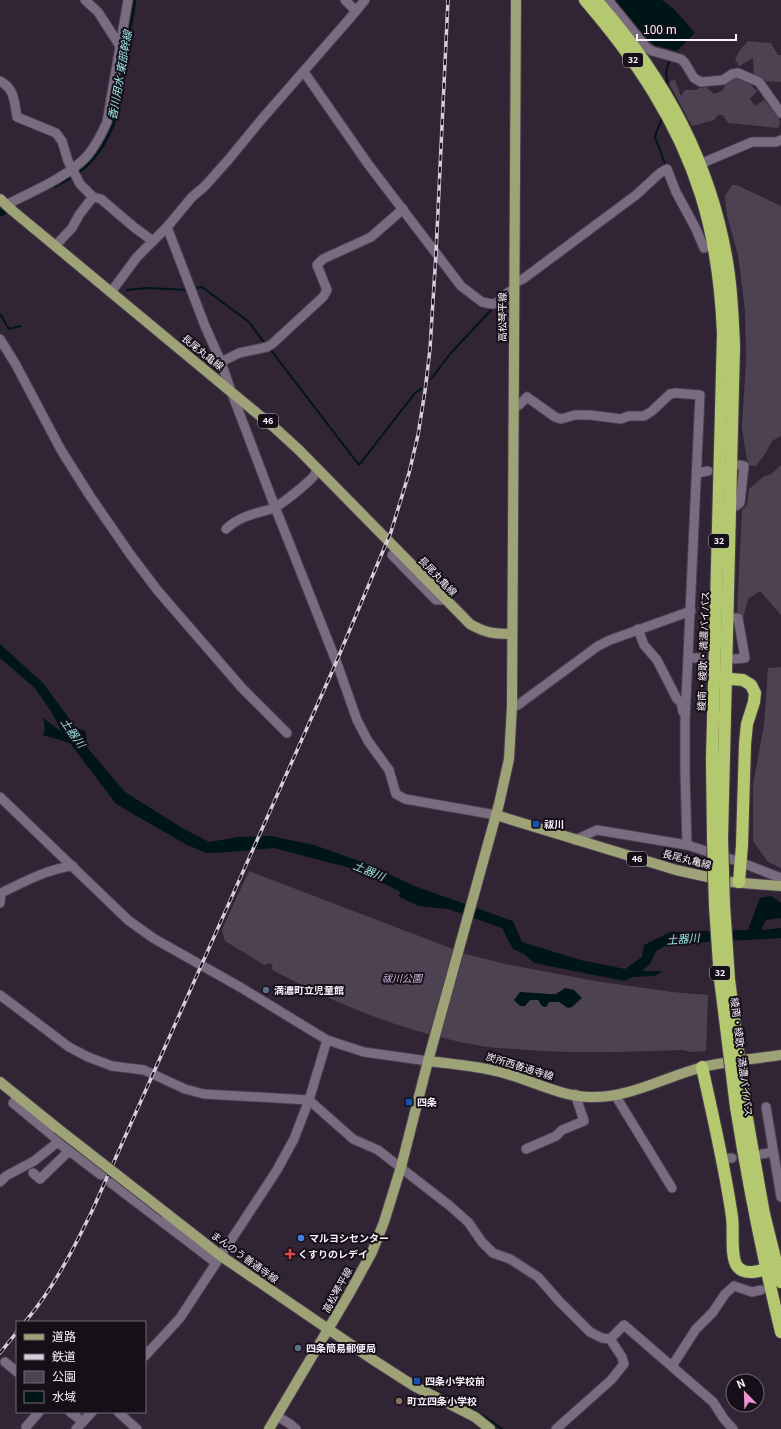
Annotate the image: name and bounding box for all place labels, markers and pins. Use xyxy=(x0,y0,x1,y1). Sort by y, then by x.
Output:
place label: 祓川 xyxy=(544,816,564,831)
marker: 祓川 xyxy=(531,819,541,829)
place label: 満濃町立児童館 xyxy=(274,982,344,997)
marker: 満濃町立児童館 xyxy=(261,985,271,995)
place label: 四条 xyxy=(417,1094,437,1109)
marker: 四条 xyxy=(404,1097,414,1107)
place label: マルヨシセンター xyxy=(309,1230,389,1245)
marker: マルヨシセンター xyxy=(296,1233,306,1243)
place label: くすりのレデイ xyxy=(298,1246,368,1261)
marker: くすりのレデイ xyxy=(285,1249,295,1259)
place label: 四条簡易郵便局 xyxy=(306,1340,376,1355)
marker: 四条簡易郵便局 xyxy=(293,1343,303,1353)
place label: 四条小学校前 xyxy=(425,1373,485,1388)
marker: 四条小学校前 xyxy=(412,1376,422,1386)
place label: 町立四条小学校 xyxy=(407,1393,477,1408)
marker: 町立四条小学校 xyxy=(394,1396,404,1406)

